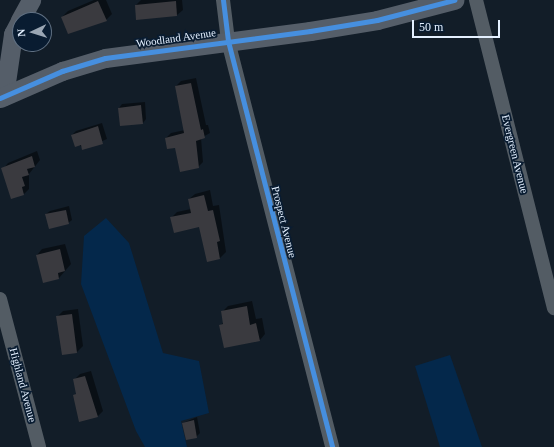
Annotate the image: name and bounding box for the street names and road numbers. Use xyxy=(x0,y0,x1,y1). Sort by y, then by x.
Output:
street label: Woodland Avenue xyxy=(135,26,217,50)
street label: Evergreen Avenue xyxy=(499,113,531,195)
street label: Prospect Avenue xyxy=(269,184,299,260)
street label: Highland Avenue xyxy=(7,346,39,424)

